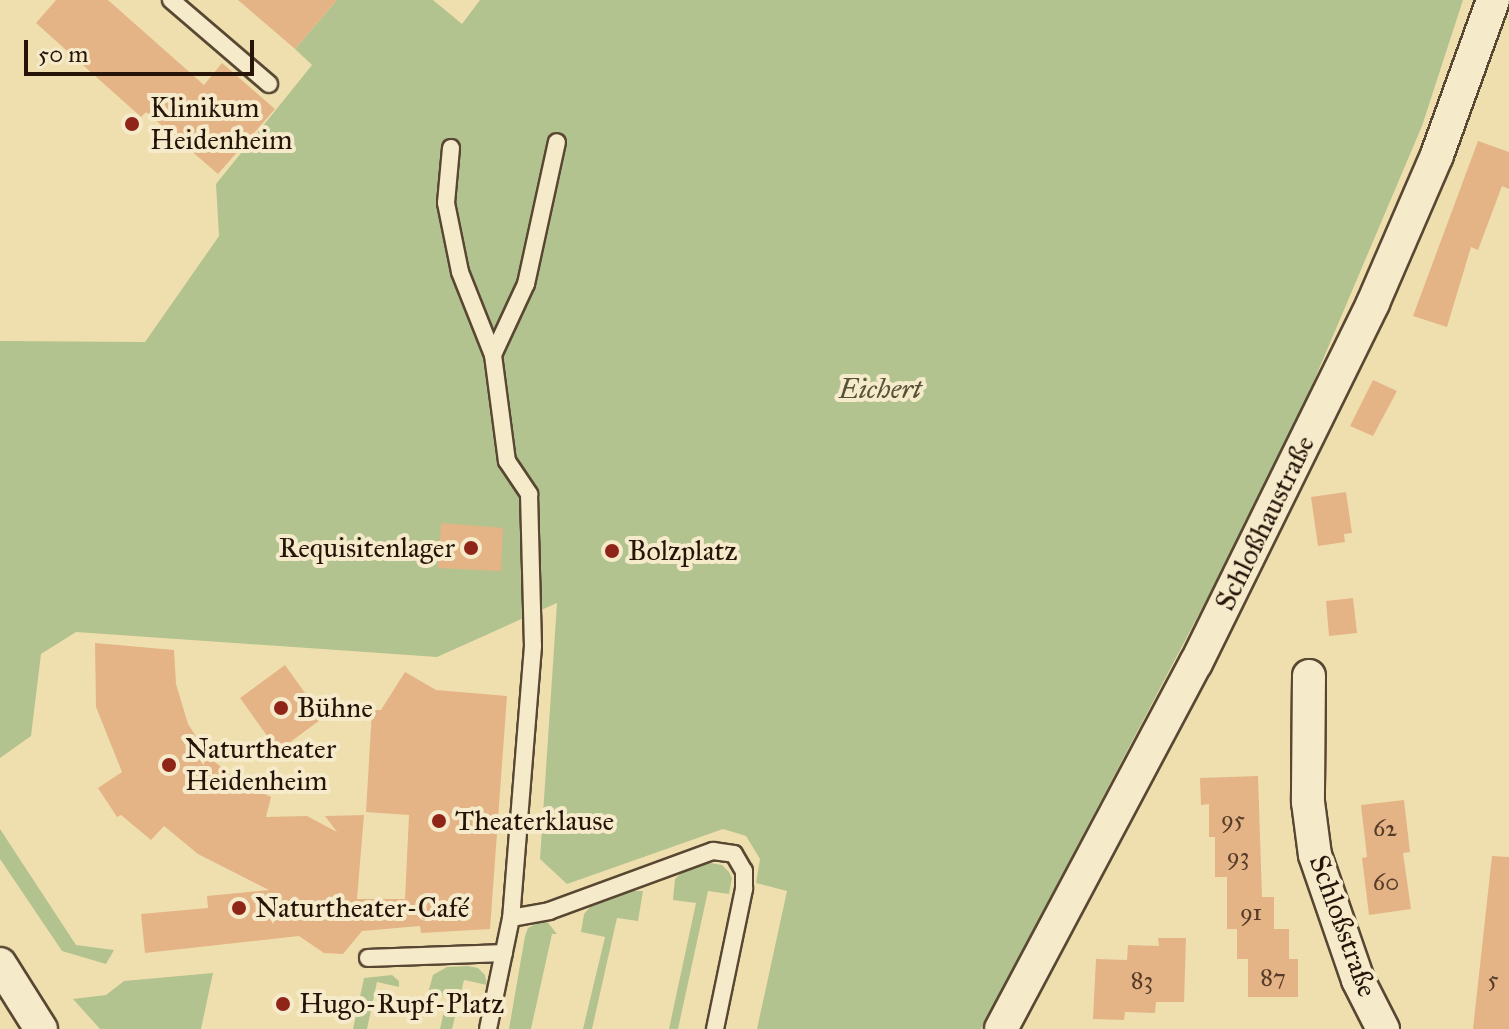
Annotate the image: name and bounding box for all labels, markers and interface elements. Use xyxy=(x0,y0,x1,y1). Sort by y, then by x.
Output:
scale bar xyxy=(28,24,258,74)
text: 50 m xyxy=(38,39,88,69)
place label: Klinikum Heidenheim xyxy=(150,91,292,157)
marker: Klinikum Heidenheim xyxy=(121,113,143,135)
park label: Eichert xyxy=(838,372,922,406)
street label: Schloßhaustraße xyxy=(1208,430,1322,616)
place label: Requisitenlager xyxy=(279,531,455,565)
place label: Bolzplatz xyxy=(628,534,737,568)
marker: Requisitenlager xyxy=(462,539,480,557)
marker: Bolzplatz xyxy=(603,542,621,560)
place label: Bühne xyxy=(297,691,373,725)
marker: Bühne xyxy=(272,699,290,717)
place label: Naturtheater Heidenheim xyxy=(185,732,336,798)
marker: Naturtheater Heidenheim xyxy=(160,756,178,774)
place label: Theaterklause xyxy=(455,804,614,838)
house number: 95 xyxy=(1221,806,1245,834)
marker: Theaterklause xyxy=(430,812,448,830)
house number: 62 xyxy=(1373,815,1397,843)
house number: 93 xyxy=(1227,843,1249,871)
street label: Schloßstraße xyxy=(1302,851,1384,1001)
house number: 60 xyxy=(1373,869,1399,897)
place label: Naturtheater-Café xyxy=(255,891,469,925)
marker: Naturtheater-Café xyxy=(230,899,248,917)
house number: 91 xyxy=(1240,899,1262,927)
house number: 87 xyxy=(1260,964,1286,992)
house number: 5 xyxy=(1487,966,1499,994)
house number: 83 xyxy=(1131,967,1153,995)
place label: Hugo-Rupf-Platz xyxy=(299,987,504,1021)
marker: Hugo-Rupf-Platz xyxy=(274,995,292,1013)

